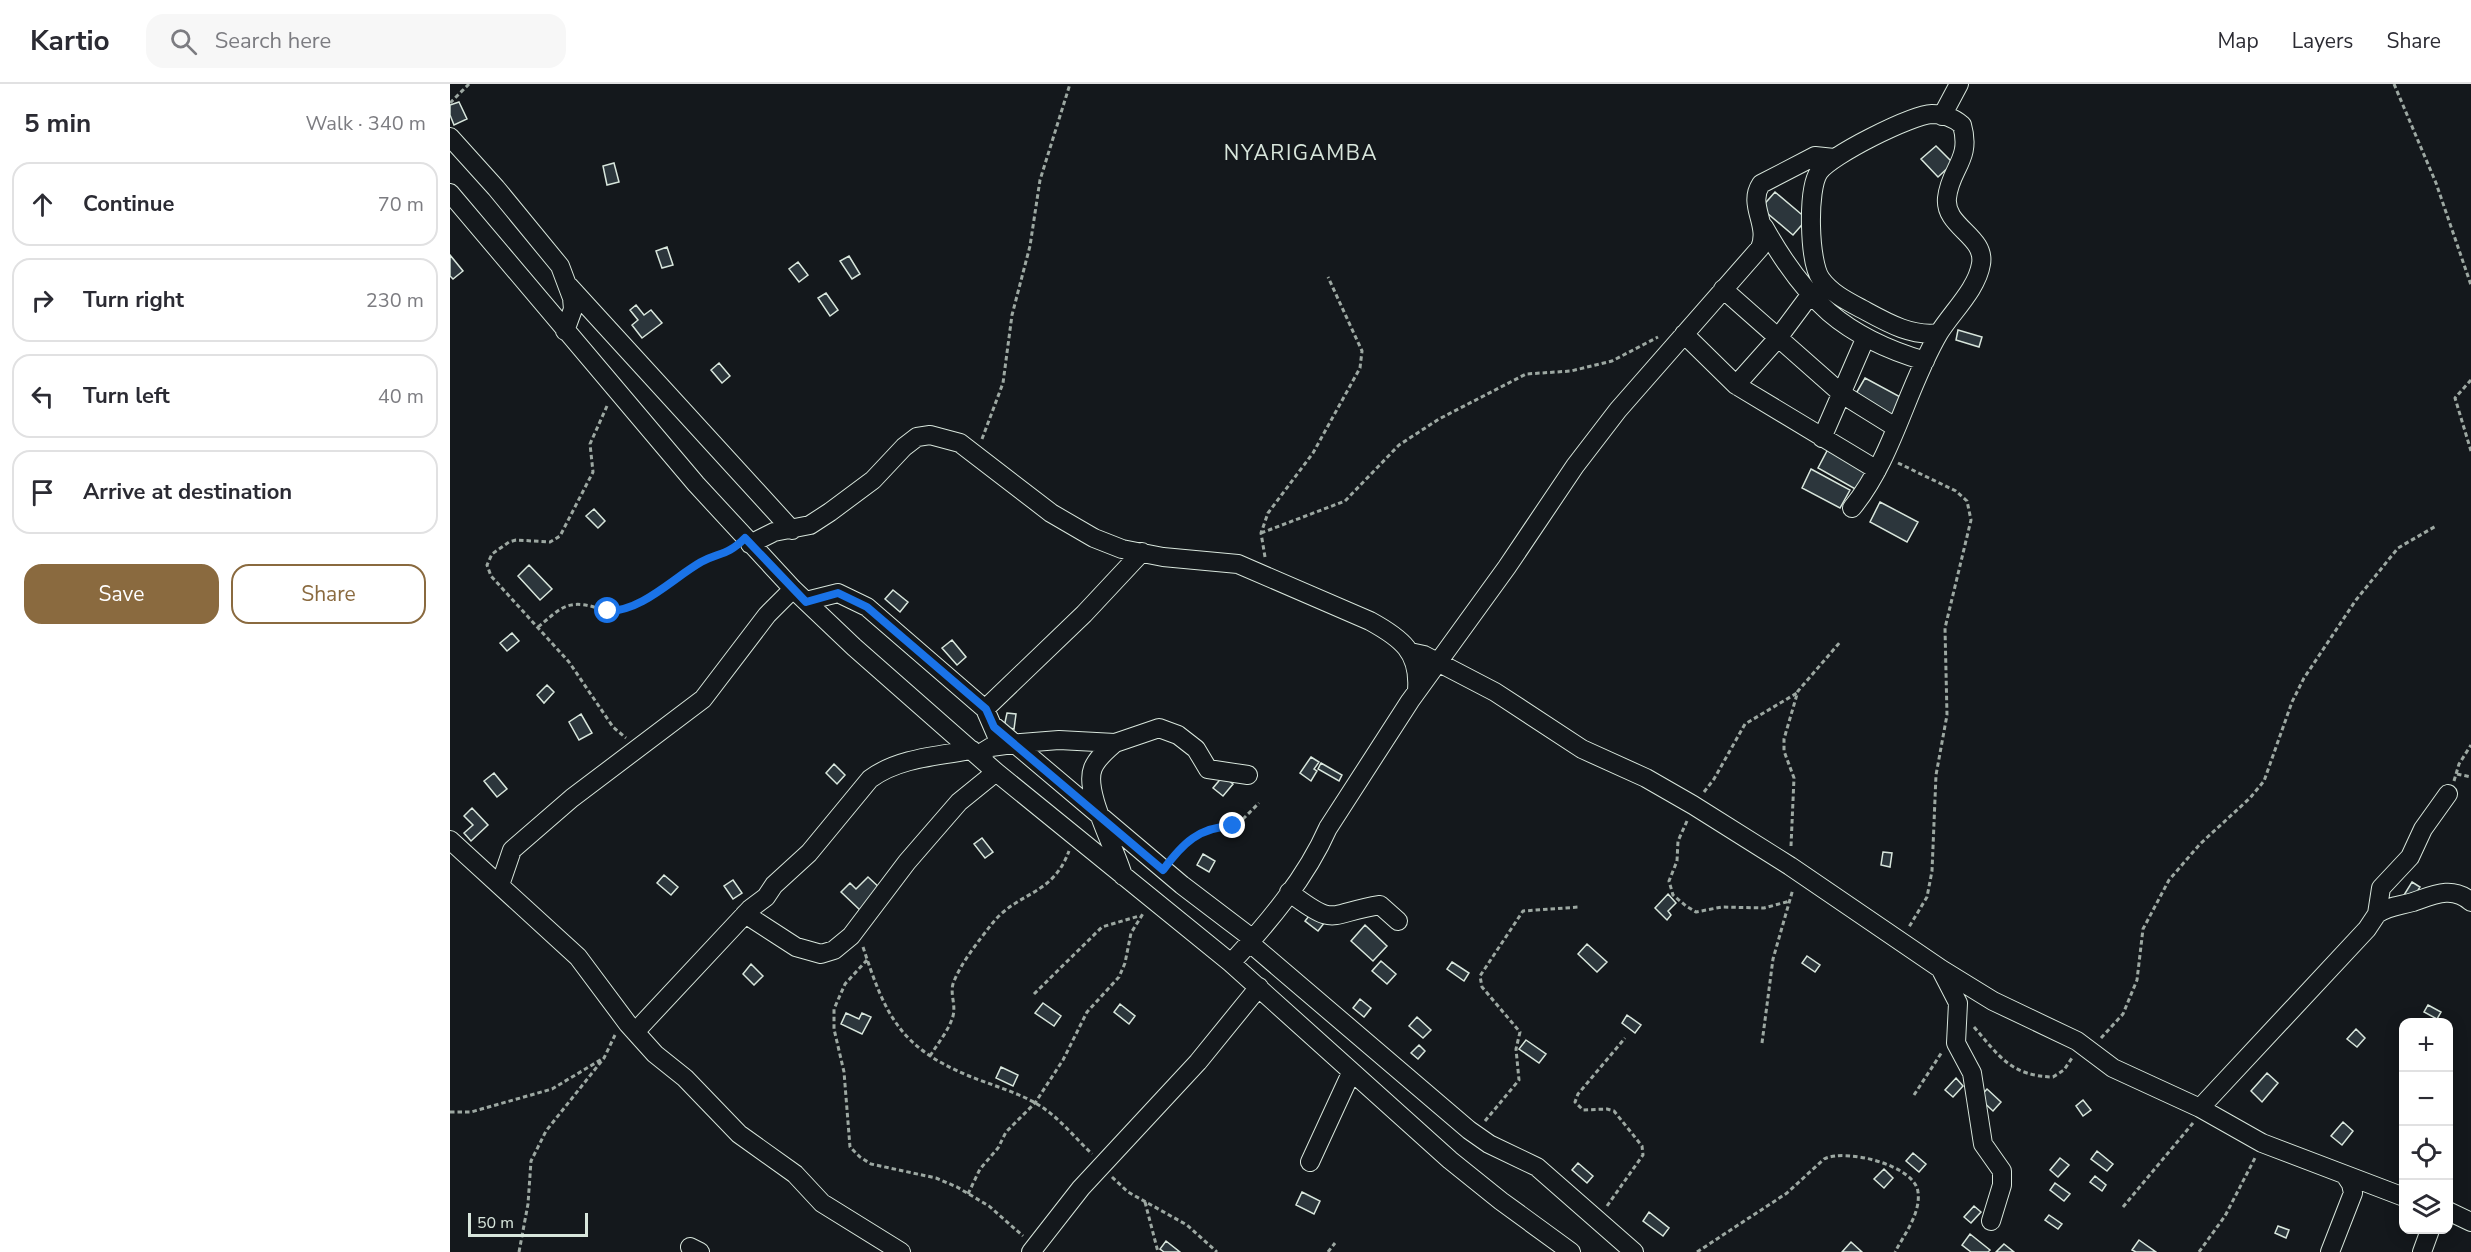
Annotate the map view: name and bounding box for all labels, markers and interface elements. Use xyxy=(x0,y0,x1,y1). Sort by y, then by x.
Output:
search box xyxy=(146,14,566,68)
text: Kartio xyxy=(30,22,110,60)
icon: search xyxy=(167,25,200,58)
text: Search here xyxy=(215,26,331,56)
text: Map xyxy=(2217,27,2259,55)
text: Layers xyxy=(2292,27,2353,55)
text: Share xyxy=(2386,27,2441,55)
text: 5 min xyxy=(24,106,91,141)
text: Walk · 340 m xyxy=(306,110,426,137)
district label: NYARIGAMBA xyxy=(1224,139,1378,167)
icon: ahead xyxy=(26,188,59,221)
text: Continue xyxy=(83,189,174,219)
text: 70 m xyxy=(378,191,424,218)
icon: right xyxy=(26,284,59,317)
text: Turn right xyxy=(83,285,184,315)
text: 230 m xyxy=(366,287,424,314)
icon: left xyxy=(26,380,59,413)
text: Turn left xyxy=(83,381,170,411)
text: 40 m xyxy=(378,383,424,410)
icon: arrive xyxy=(26,476,59,509)
text: Arrive at destination xyxy=(83,477,292,507)
button: Save xyxy=(24,564,219,624)
button: Share xyxy=(231,564,426,624)
route start xyxy=(594,597,620,623)
route end xyxy=(1219,812,1245,838)
map controls xyxy=(2399,1018,2453,1234)
button: + xyxy=(2399,1018,2453,1072)
button: − xyxy=(2399,1072,2453,1126)
button: locate xyxy=(2399,1126,2453,1180)
button: layers xyxy=(2399,1180,2453,1234)
scale bar xyxy=(468,1210,588,1238)
text: 50 m xyxy=(477,1212,514,1234)

